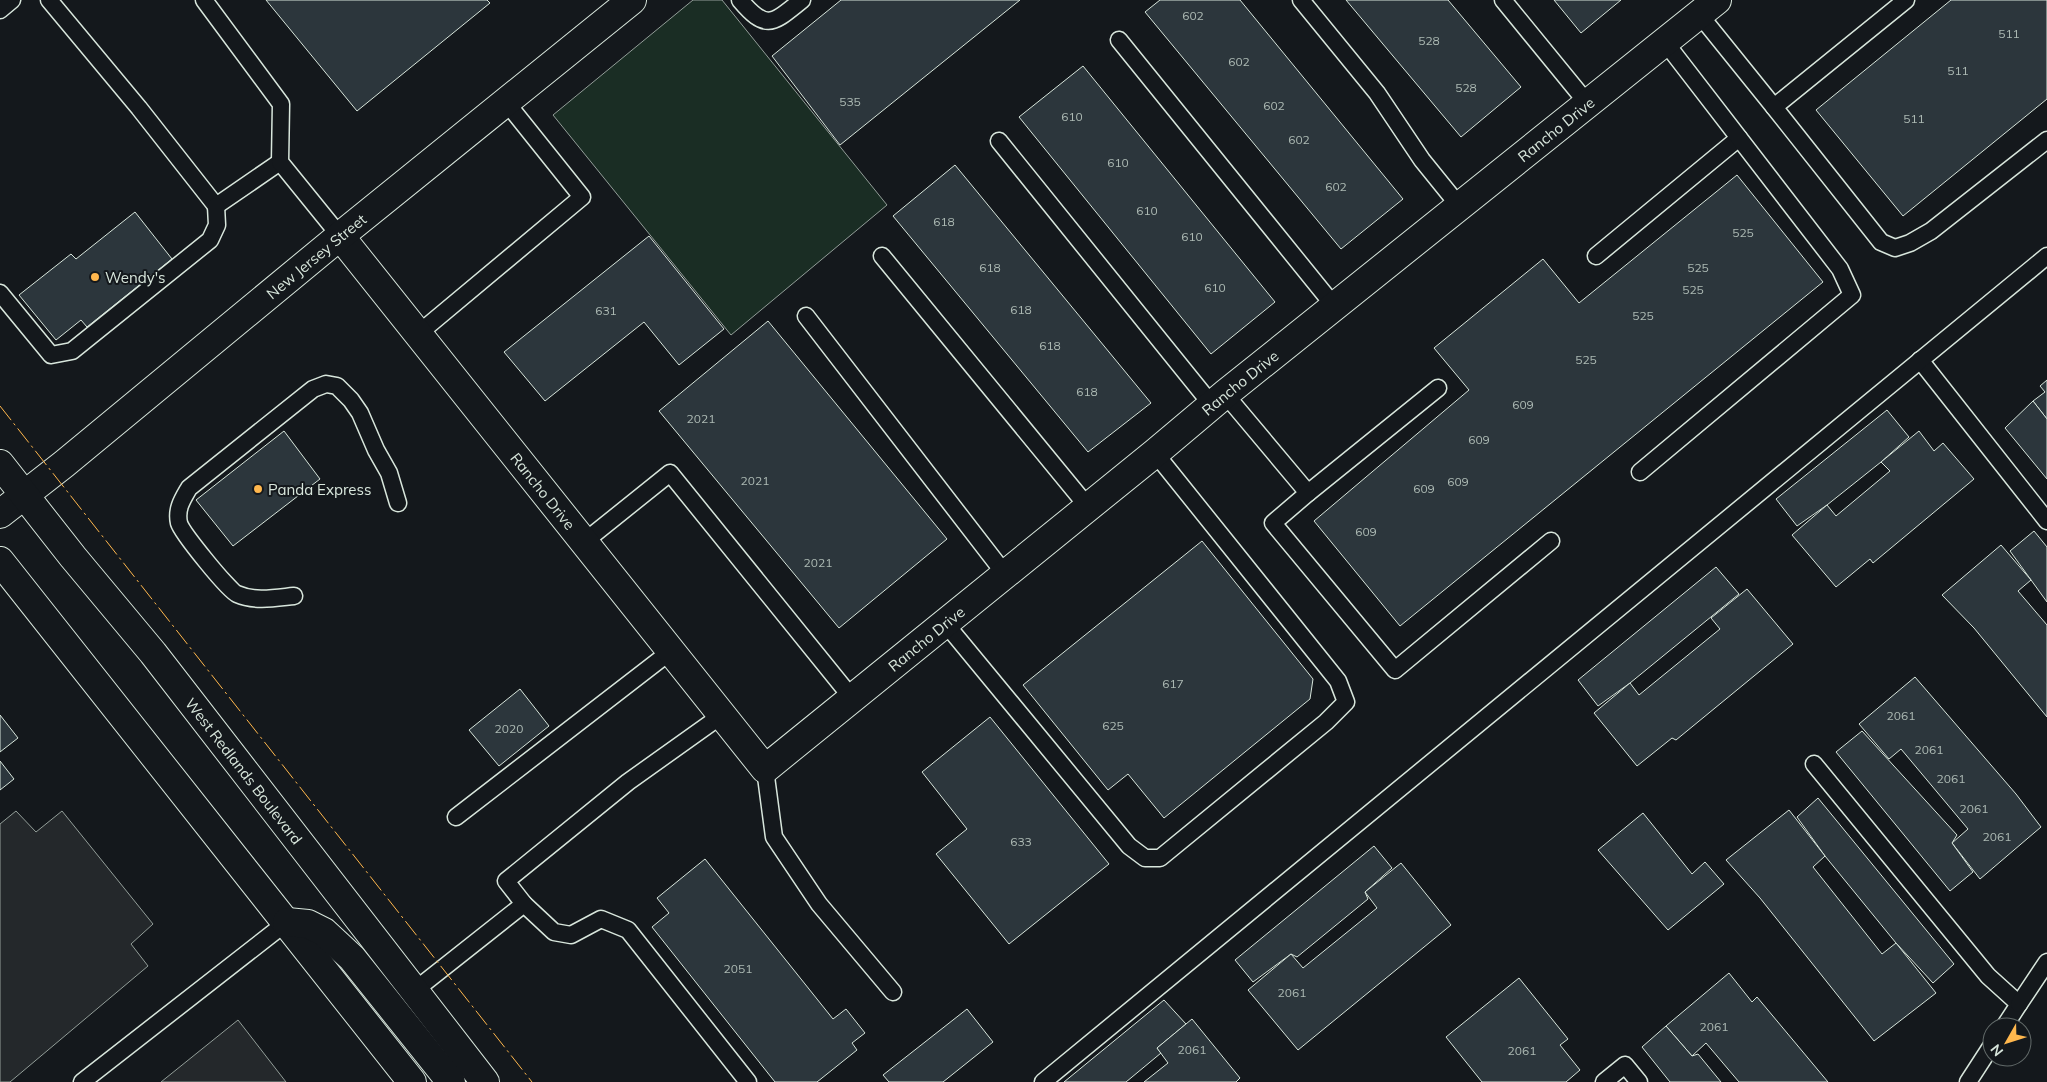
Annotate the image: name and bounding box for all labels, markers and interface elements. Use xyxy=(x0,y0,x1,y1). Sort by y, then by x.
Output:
house number: 602 xyxy=(1182,8,1204,23)
house number: 511 xyxy=(1998,26,2020,41)
house number: 528 xyxy=(1418,33,1440,48)
house number: 602 xyxy=(1228,54,1250,69)
house number: 511 xyxy=(1947,63,1969,78)
house number: 528 xyxy=(1455,80,1477,95)
street label: Rancho Drive xyxy=(1513,93,1598,166)
house number: 535 xyxy=(839,94,861,109)
house number: 602 xyxy=(1263,98,1285,113)
house number: 610 xyxy=(1061,109,1083,124)
house number: 511 xyxy=(1903,111,1925,126)
house number: 602 xyxy=(1288,132,1310,147)
house number: 610 xyxy=(1107,155,1129,170)
house number: 602 xyxy=(1325,179,1347,194)
house number: 610 xyxy=(1136,203,1158,218)
street label: New Jersey Street xyxy=(262,209,370,303)
house number: 618 xyxy=(933,214,955,229)
house number: 525 xyxy=(1732,225,1754,240)
house number: 610 xyxy=(1181,229,1203,244)
house number: 618 xyxy=(979,260,1001,275)
house number: 525 xyxy=(1687,260,1709,275)
place label: Wendy's xyxy=(105,268,165,287)
marker: Wendy's xyxy=(89,271,101,283)
house number: 610 xyxy=(1204,280,1226,295)
house number: 525 xyxy=(1682,282,1704,297)
house number: 618 xyxy=(1010,302,1032,317)
house number: 631 xyxy=(595,303,617,318)
house number: 525 xyxy=(1632,308,1654,323)
house number: 618 xyxy=(1039,338,1061,353)
street label: Rancho Drive xyxy=(1198,346,1282,419)
house number: 525 xyxy=(1575,352,1597,367)
house number: 618 xyxy=(1076,384,1098,399)
house number: 609 xyxy=(1512,397,1534,412)
house number: 2021 xyxy=(687,411,715,426)
house number: 609 xyxy=(1468,432,1490,447)
street label: Rancho Drive xyxy=(507,449,580,533)
house number: 2021 xyxy=(741,473,769,488)
house number: 609 xyxy=(1447,474,1469,489)
place label: Panda Express xyxy=(268,480,371,499)
house number: 609 xyxy=(1413,481,1435,496)
marker: Panda Express xyxy=(252,483,264,495)
house number: 609 xyxy=(1355,524,1377,539)
house number: 2021 xyxy=(804,555,832,570)
street label: Rancho Drive xyxy=(884,602,968,675)
house number: 617 xyxy=(1162,676,1184,691)
street label: West Redlands Boulevard xyxy=(181,694,307,848)
house number: 2061 xyxy=(1887,708,1915,723)
house number: 625 xyxy=(1102,718,1124,733)
house number: 2020 xyxy=(495,721,523,736)
house number: 2061 xyxy=(1915,742,1943,757)
house number: 2061 xyxy=(1937,771,1965,786)
house number: 2061 xyxy=(1960,801,1988,816)
house number: 2061 xyxy=(1983,829,2011,844)
house number: 633 xyxy=(1010,834,1032,849)
house number: 2051 xyxy=(724,961,752,976)
house number: 2061 xyxy=(1278,985,1306,1000)
north arrow xyxy=(1982,1017,2032,1067)
house number: 2061 xyxy=(1700,1019,1728,1034)
text: N xyxy=(1987,1040,2007,1060)
house number: 2061 xyxy=(1178,1042,1206,1057)
house number: 2061 xyxy=(1508,1043,1536,1058)

